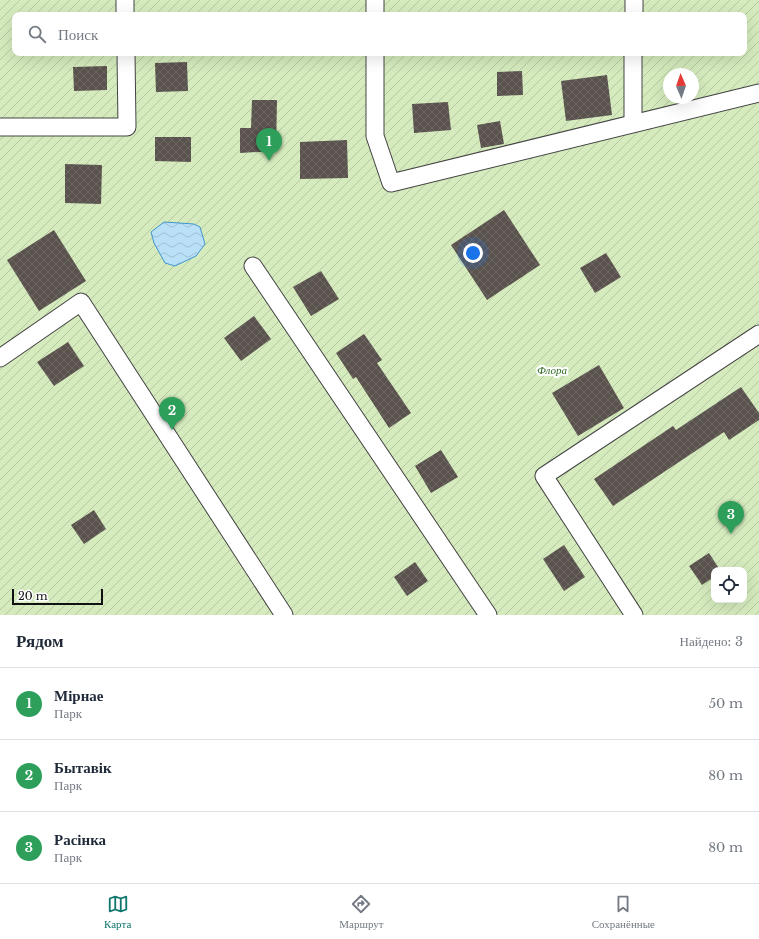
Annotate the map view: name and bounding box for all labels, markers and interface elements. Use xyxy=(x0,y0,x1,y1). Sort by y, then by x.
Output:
search box xyxy=(12,12,747,56)
icon: search xyxy=(26,23,48,45)
text: Поиск xyxy=(58,25,98,44)
north arrow xyxy=(663,68,699,104)
pin: 1 xyxy=(256,128,282,161)
your location xyxy=(463,243,483,263)
park label: Флора xyxy=(537,363,568,377)
pin: 2 xyxy=(159,397,185,430)
pin: 3 xyxy=(718,501,744,534)
map controls xyxy=(711,567,747,603)
button: locate xyxy=(711,567,747,603)
scale bar xyxy=(12,587,103,606)
text: 20 m xyxy=(18,589,48,603)
text: Рядом xyxy=(16,631,64,652)
text: Найдено: 3 xyxy=(680,633,743,650)
text: Мірнае xyxy=(54,686,103,705)
text: 1 xyxy=(26,695,32,712)
text: 50 m xyxy=(709,695,743,712)
text: Парк xyxy=(54,705,82,722)
text: Бытавік xyxy=(54,758,112,777)
text: 2 xyxy=(25,767,33,784)
text: 80 m xyxy=(708,767,743,784)
text: Парк xyxy=(54,777,82,794)
text: Расінка xyxy=(54,830,106,849)
text: 3 xyxy=(25,839,33,856)
text: 80 m xyxy=(708,839,743,856)
text: Парк xyxy=(54,849,82,866)
tab: Карта xyxy=(104,893,131,931)
tab: Маршрут xyxy=(339,893,384,931)
tab: Сохранённые xyxy=(592,893,655,931)

